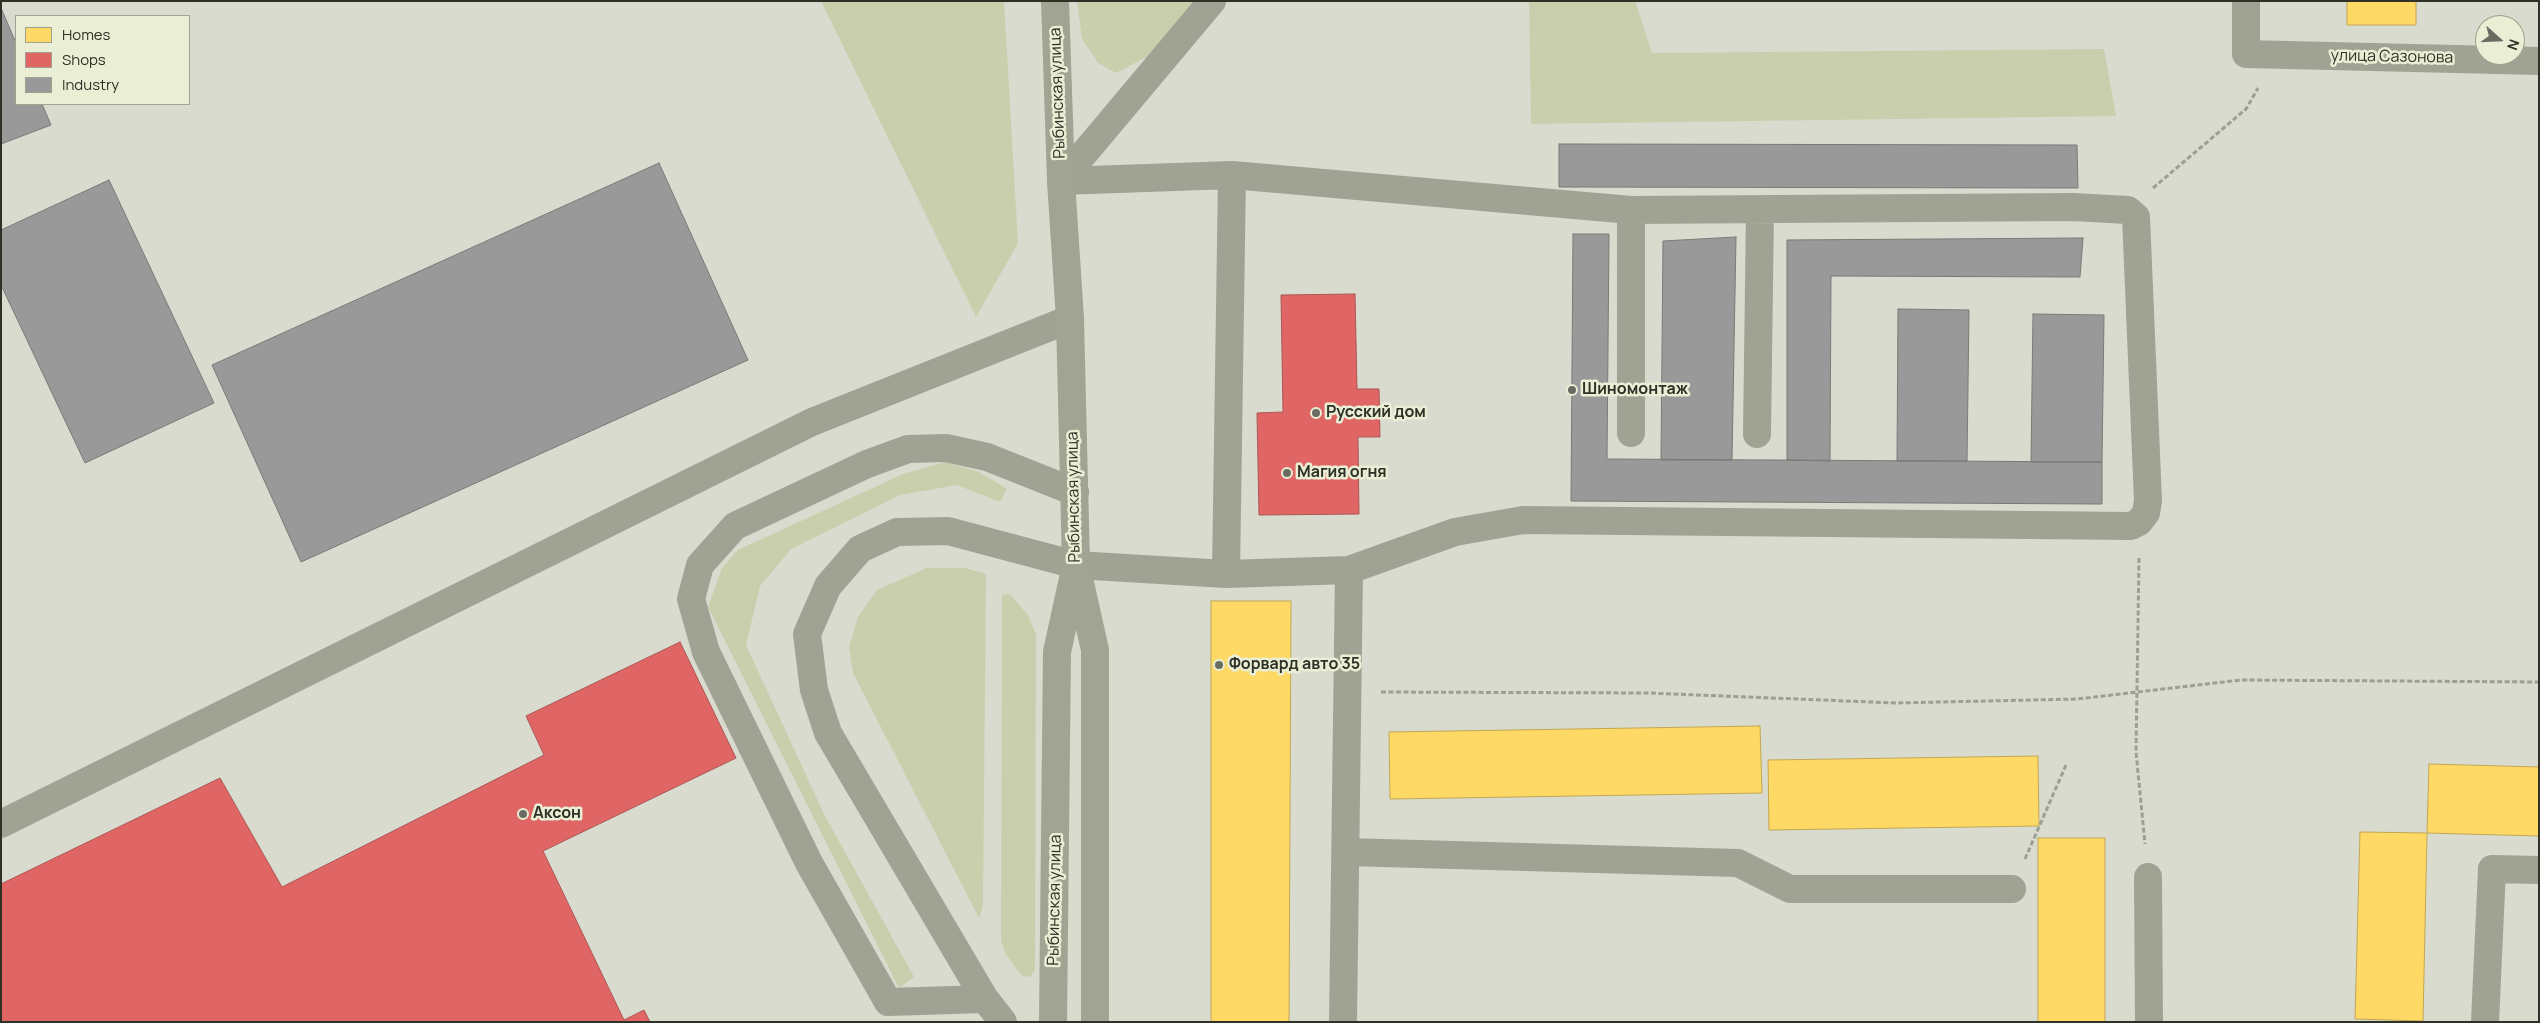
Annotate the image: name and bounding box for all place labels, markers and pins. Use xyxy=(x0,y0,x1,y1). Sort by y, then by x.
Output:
place label: Шиномонтаж xyxy=(1582,380,1688,400)
marker: Шиномонтаж xyxy=(1566,384,1578,396)
place label: Русский дом xyxy=(1326,403,1426,423)
marker: Русский дом xyxy=(1310,407,1322,419)
place label: Магия огня xyxy=(1297,463,1387,483)
marker: Магия огня xyxy=(1281,467,1293,479)
place label: Форвард авто 35 xyxy=(1229,655,1360,675)
marker: Форвард авто 35 xyxy=(1213,659,1225,671)
place label: Аксон xyxy=(533,804,581,824)
marker: Аксон xyxy=(517,808,529,820)

